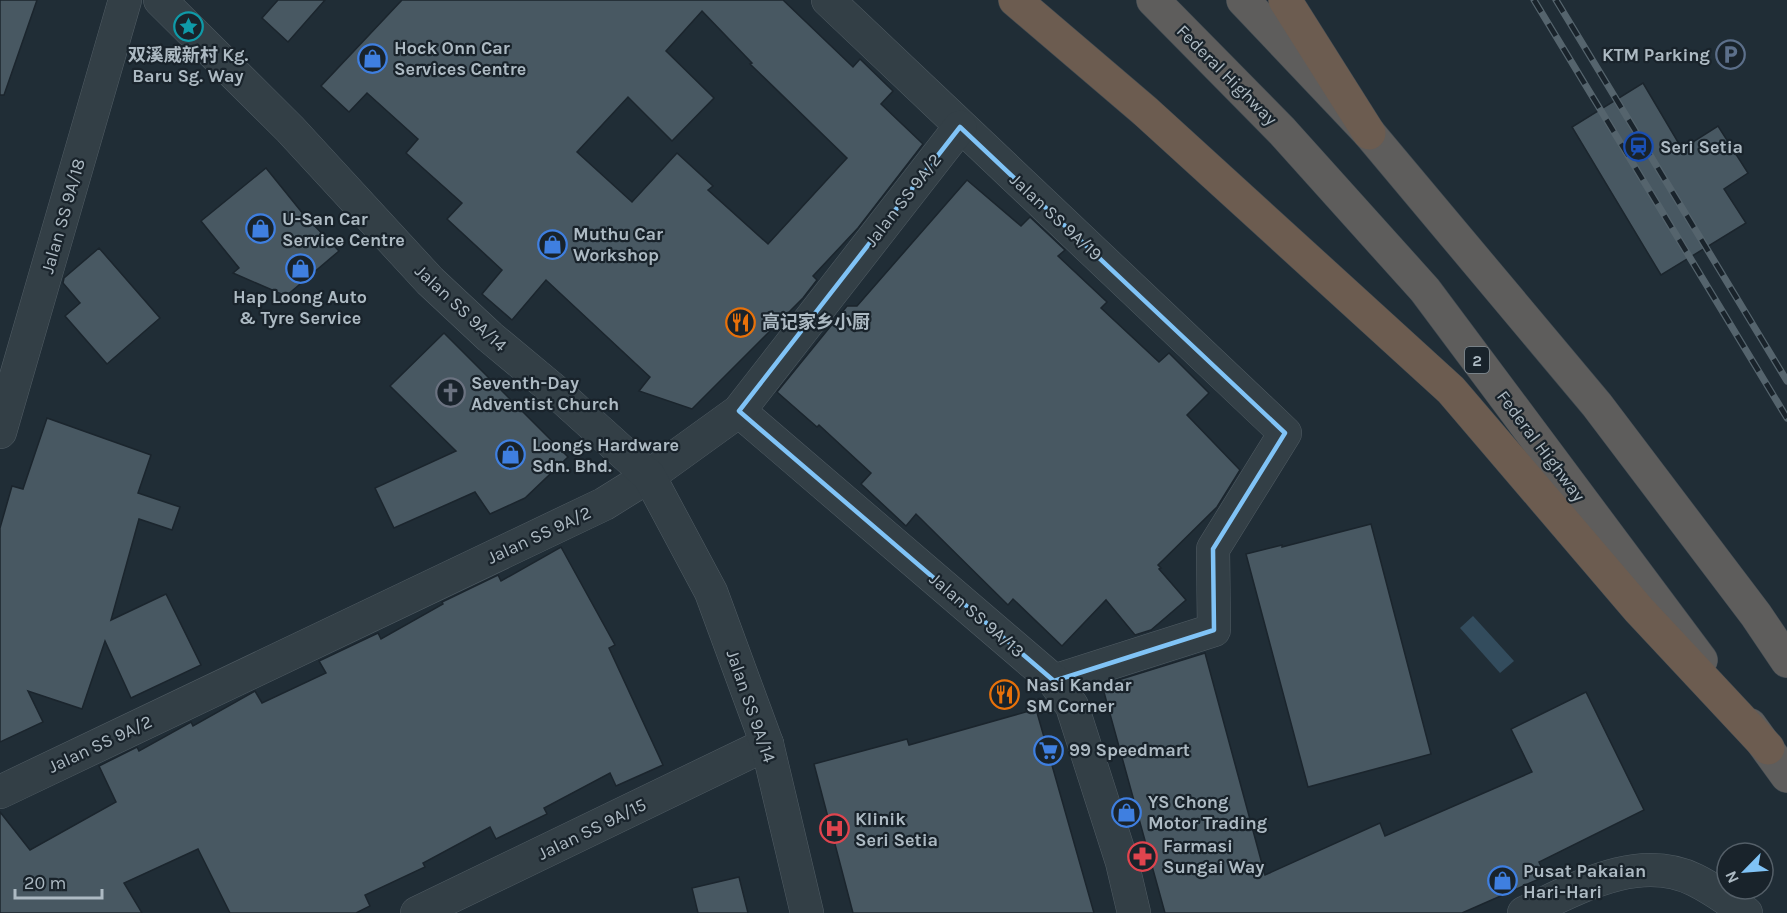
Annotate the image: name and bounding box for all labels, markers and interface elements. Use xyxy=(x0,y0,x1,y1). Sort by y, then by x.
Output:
place icon: 双溪威新村 Kg. Baru Sg. Way xyxy=(172,10,204,42)
street label: Federal Highway xyxy=(1172,20,1282,130)
place label: Hock Onn Car Services Centre xyxy=(394,37,526,80)
parking icon: KTM Parking xyxy=(1715,39,1747,71)
shop icon: Hock Onn Car Services Centre xyxy=(357,42,389,74)
place label: 双溪威新村 Kg. Baru Sg. Way xyxy=(128,44,248,87)
place label: KTM Parking xyxy=(1602,44,1711,66)
station icon: Seri Setia xyxy=(1623,131,1655,163)
place label: Seri Setia xyxy=(1660,136,1743,158)
street label: Jalan SS 9A/2 xyxy=(860,149,946,251)
street label: Jalan SS 9A/18 xyxy=(36,156,90,276)
street label: Jalan SS 9A/19 xyxy=(1005,169,1107,265)
place label: U-San Car Service Centre xyxy=(282,208,405,251)
shop icon: U-San Car Service Centre xyxy=(245,213,277,245)
place label: Muthu Car Workshop xyxy=(573,223,663,266)
shop icon: Muthu Car Workshop xyxy=(536,228,568,260)
shop icon: Hap Loong Auto & Tyre Service xyxy=(284,252,316,284)
street label: Jalan SS 9A/14 xyxy=(410,260,512,356)
place label: Hap Loong Auto & Tyre Service xyxy=(233,286,367,329)
restaurant icon: 高记家乡小厨 xyxy=(725,306,757,338)
place label: 高记家乡小厨 xyxy=(762,311,870,333)
road number: 2 xyxy=(1465,347,1489,373)
place label: Seventh-Day Adventist Church xyxy=(471,372,619,415)
church icon: Seventh-Day Adventist Church xyxy=(434,377,466,409)
street label: Federal Highway xyxy=(1492,386,1590,506)
place label: Loongs Hardware Sdn. Bhd. xyxy=(532,434,679,477)
shop icon: Loongs Hardware Sdn. Bhd. xyxy=(495,439,527,471)
street label: Jalan SS 9A/2 xyxy=(483,501,595,569)
street label: Jalan SS 9A/13 xyxy=(925,568,1029,662)
street label: Jalan SS 9A/14 xyxy=(721,647,781,765)
place label: Nasi Kandar SM Corner xyxy=(1026,674,1132,717)
restaurant icon: Nasi Kandar SM Corner xyxy=(989,679,1021,711)
street label: Jalan SS 9A/2 xyxy=(44,710,156,778)
supermarket icon: 99 Speedmart xyxy=(1032,734,1064,766)
place label: 99 Speedmart xyxy=(1069,739,1190,761)
place label: YS Chong Motor Trading xyxy=(1148,791,1268,834)
street label: Jalan SS 9A/15 xyxy=(534,793,650,865)
shop icon: YS Chong Motor Trading xyxy=(1111,796,1143,828)
place label: Klinik Seri Setia xyxy=(855,808,938,851)
hospital icon: Klinik Seri Setia xyxy=(818,813,850,845)
place label: Farmasi Sungai Way xyxy=(1163,835,1264,878)
pharmacy icon: Farmasi Sungai Way xyxy=(1126,840,1158,872)
north arrow xyxy=(1715,841,1775,901)
place label: Pusat Pakaian Hari-Hari xyxy=(1523,860,1646,903)
scale bar xyxy=(15,862,102,900)
shop icon: Pusat Pakaian Hari-Hari xyxy=(1486,865,1518,897)
text: N xyxy=(1721,868,1743,886)
text: 20 m xyxy=(24,872,66,894)

